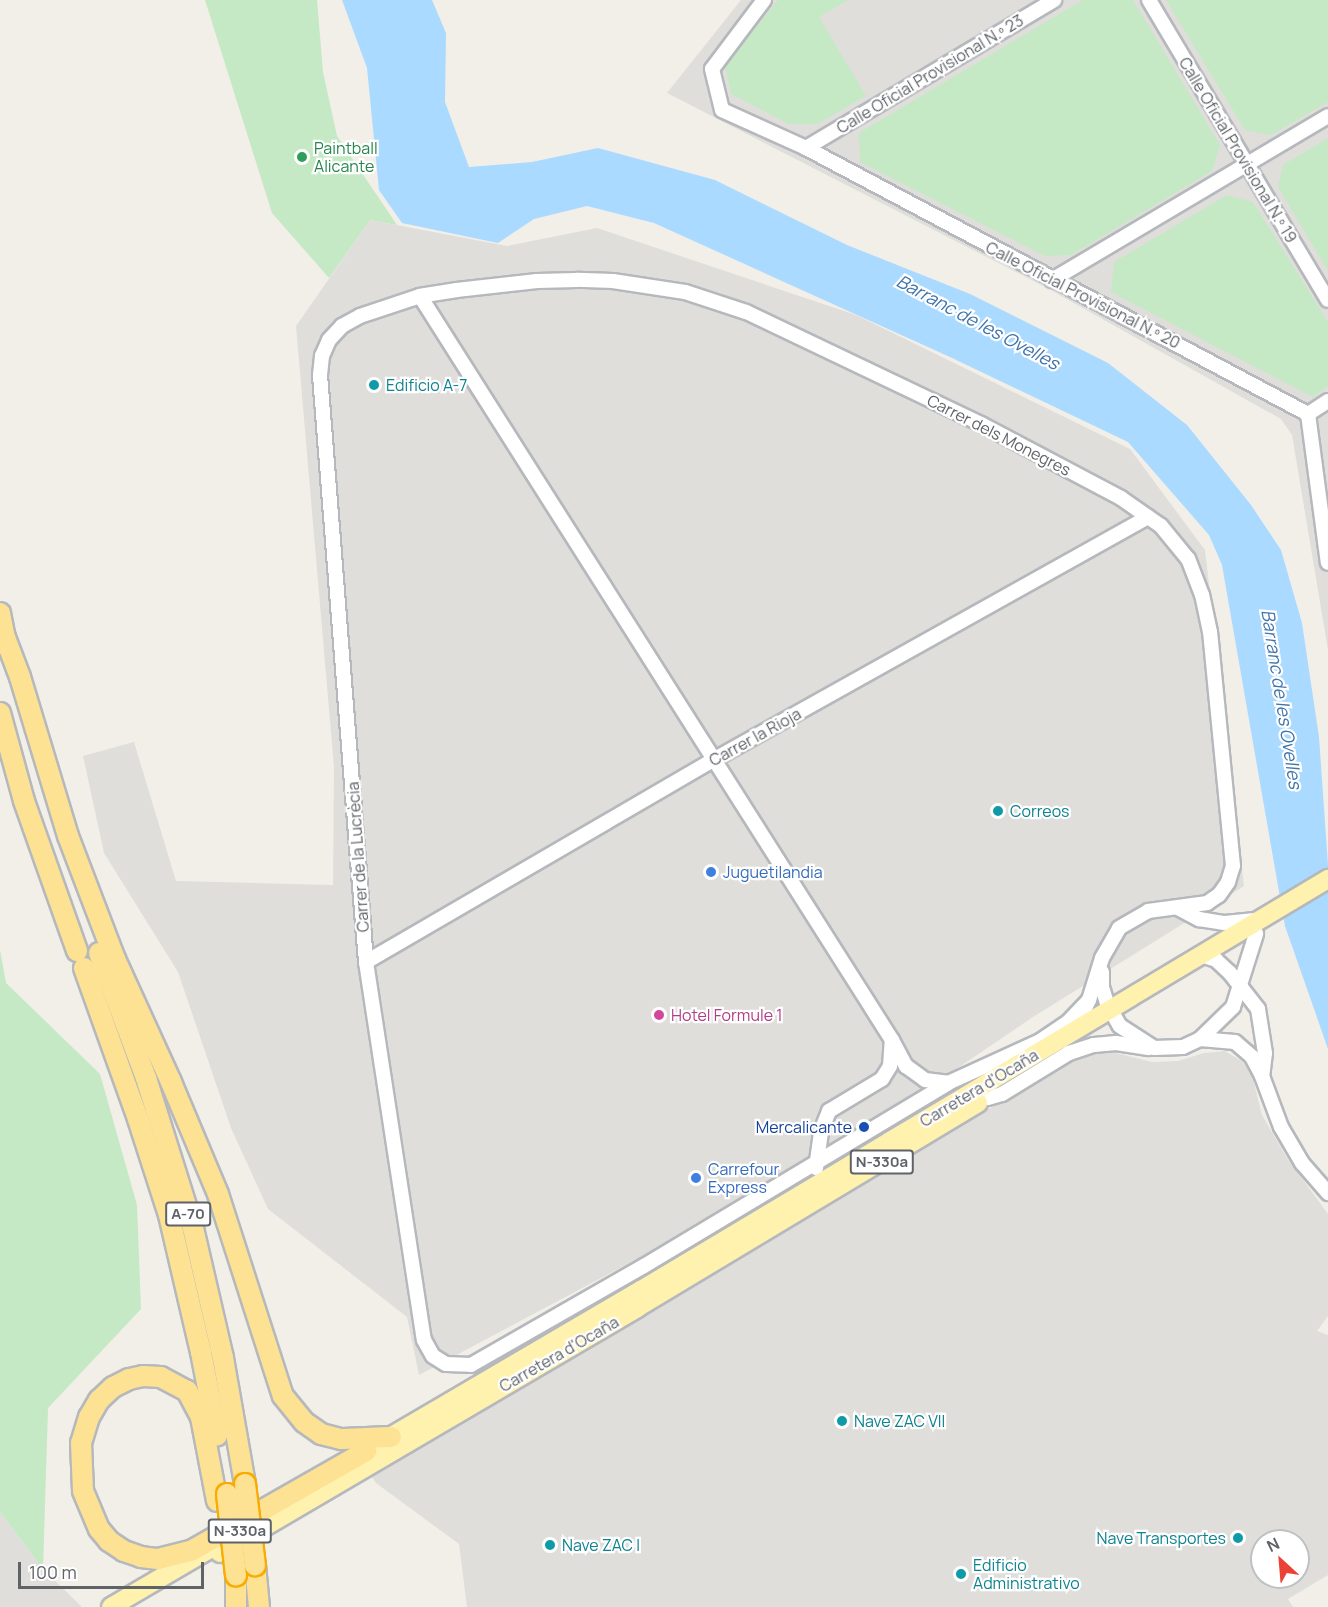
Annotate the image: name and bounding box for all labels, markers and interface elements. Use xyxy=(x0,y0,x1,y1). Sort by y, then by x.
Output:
street label: Calle Oficial Provisional N.º 23 xyxy=(833,10,1027,138)
street label: Calle Oficial Provisional N.º 19 xyxy=(1175,54,1301,246)
place label: Paintball Alicante xyxy=(314,138,378,176)
marker: Paintball Alicante xyxy=(295,150,309,164)
street label: Calle Oficial Provisional N.º 20 xyxy=(983,238,1183,352)
water label: Barranc de les Ovelles xyxy=(893,270,1063,374)
place label: Edificio A-7 xyxy=(386,375,467,395)
marker: Edificio A-7 xyxy=(367,378,381,392)
street label: Carrer dels Monegres xyxy=(924,390,1074,480)
water label: Barranc de les Ovelles xyxy=(1257,608,1307,790)
street label: Carrer la Rioja xyxy=(706,704,804,770)
street label: Carrer de la Lucrècia xyxy=(343,781,373,933)
place label: Correos xyxy=(1010,801,1069,821)
marker: Correos xyxy=(991,804,1005,818)
place label: Juguetilandia xyxy=(723,862,823,882)
marker: Juguetilandia xyxy=(704,865,718,879)
place label: Hotel Formule 1 xyxy=(671,1005,782,1025)
marker: Hotel Formule 1 xyxy=(652,1008,666,1022)
street label: Carretera d'Ocaña xyxy=(916,1045,1042,1131)
place label: Mercalicante xyxy=(756,1117,852,1137)
marker: Mercalicante xyxy=(857,1120,871,1134)
road number: N-330a xyxy=(849,1150,915,1174)
place label: Carrefour Express xyxy=(708,1159,779,1197)
marker: Carrefour Express xyxy=(689,1171,703,1185)
road number: A-70 xyxy=(164,1202,212,1226)
street label: Carretera d'Ocaña xyxy=(496,1312,622,1396)
place label: Nave ZAC VII xyxy=(854,1411,945,1431)
marker: Nave ZAC VII xyxy=(835,1414,849,1428)
road number: N-330a xyxy=(207,1519,273,1543)
place label: Nave Transportes xyxy=(1097,1528,1226,1548)
north arrow xyxy=(1250,1529,1310,1589)
marker: Nave Transportes xyxy=(1231,1531,1245,1545)
text: N xyxy=(1263,1532,1283,1557)
place label: Nave ZAC I xyxy=(562,1535,640,1555)
marker: Nave ZAC I xyxy=(543,1538,557,1552)
scale bar xyxy=(21,1550,207,1588)
place label: Edificio Administrativo xyxy=(973,1555,1080,1593)
text: 100 m xyxy=(29,1560,77,1584)
marker: Edificio Administrativo xyxy=(954,1567,968,1581)

